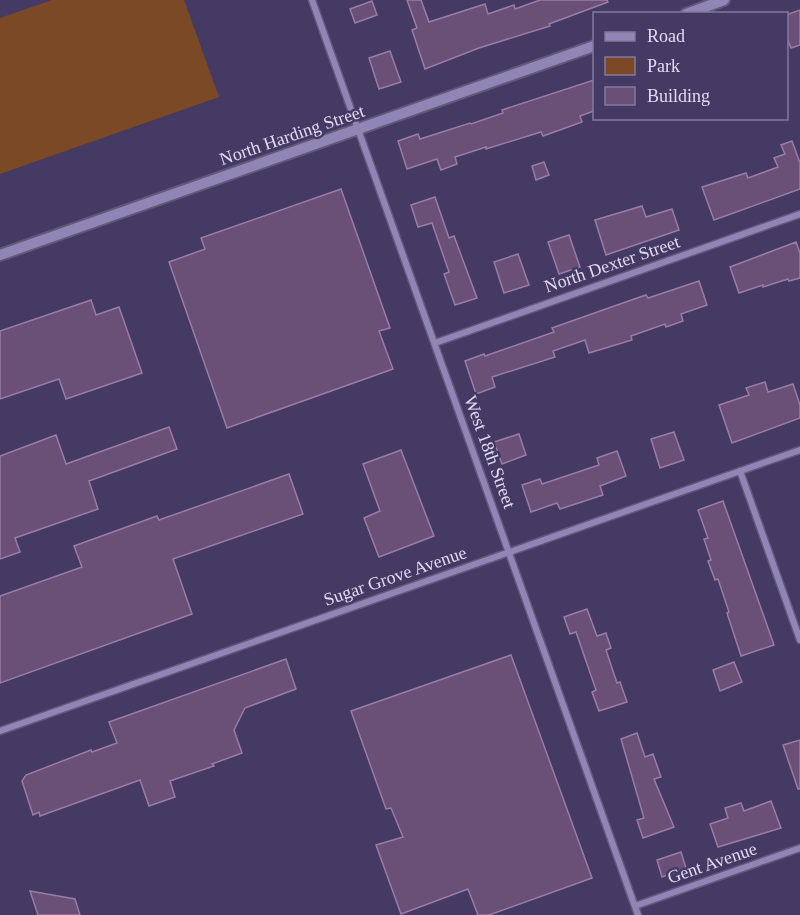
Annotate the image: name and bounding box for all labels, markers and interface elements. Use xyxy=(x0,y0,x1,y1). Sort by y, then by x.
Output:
legend xyxy=(593,12,788,120)
text: Road xyxy=(647,26,685,46)
text: Park xyxy=(647,56,680,76)
text: Building xyxy=(647,86,710,106)
street label: North Harding Street xyxy=(217,101,367,169)
street label: North Dexter Street xyxy=(542,231,682,297)
street label: West 18th Street xyxy=(460,393,520,511)
street label: Sugar Grove Avenue xyxy=(321,542,469,610)
street label: Gent Avenue xyxy=(665,838,759,888)

